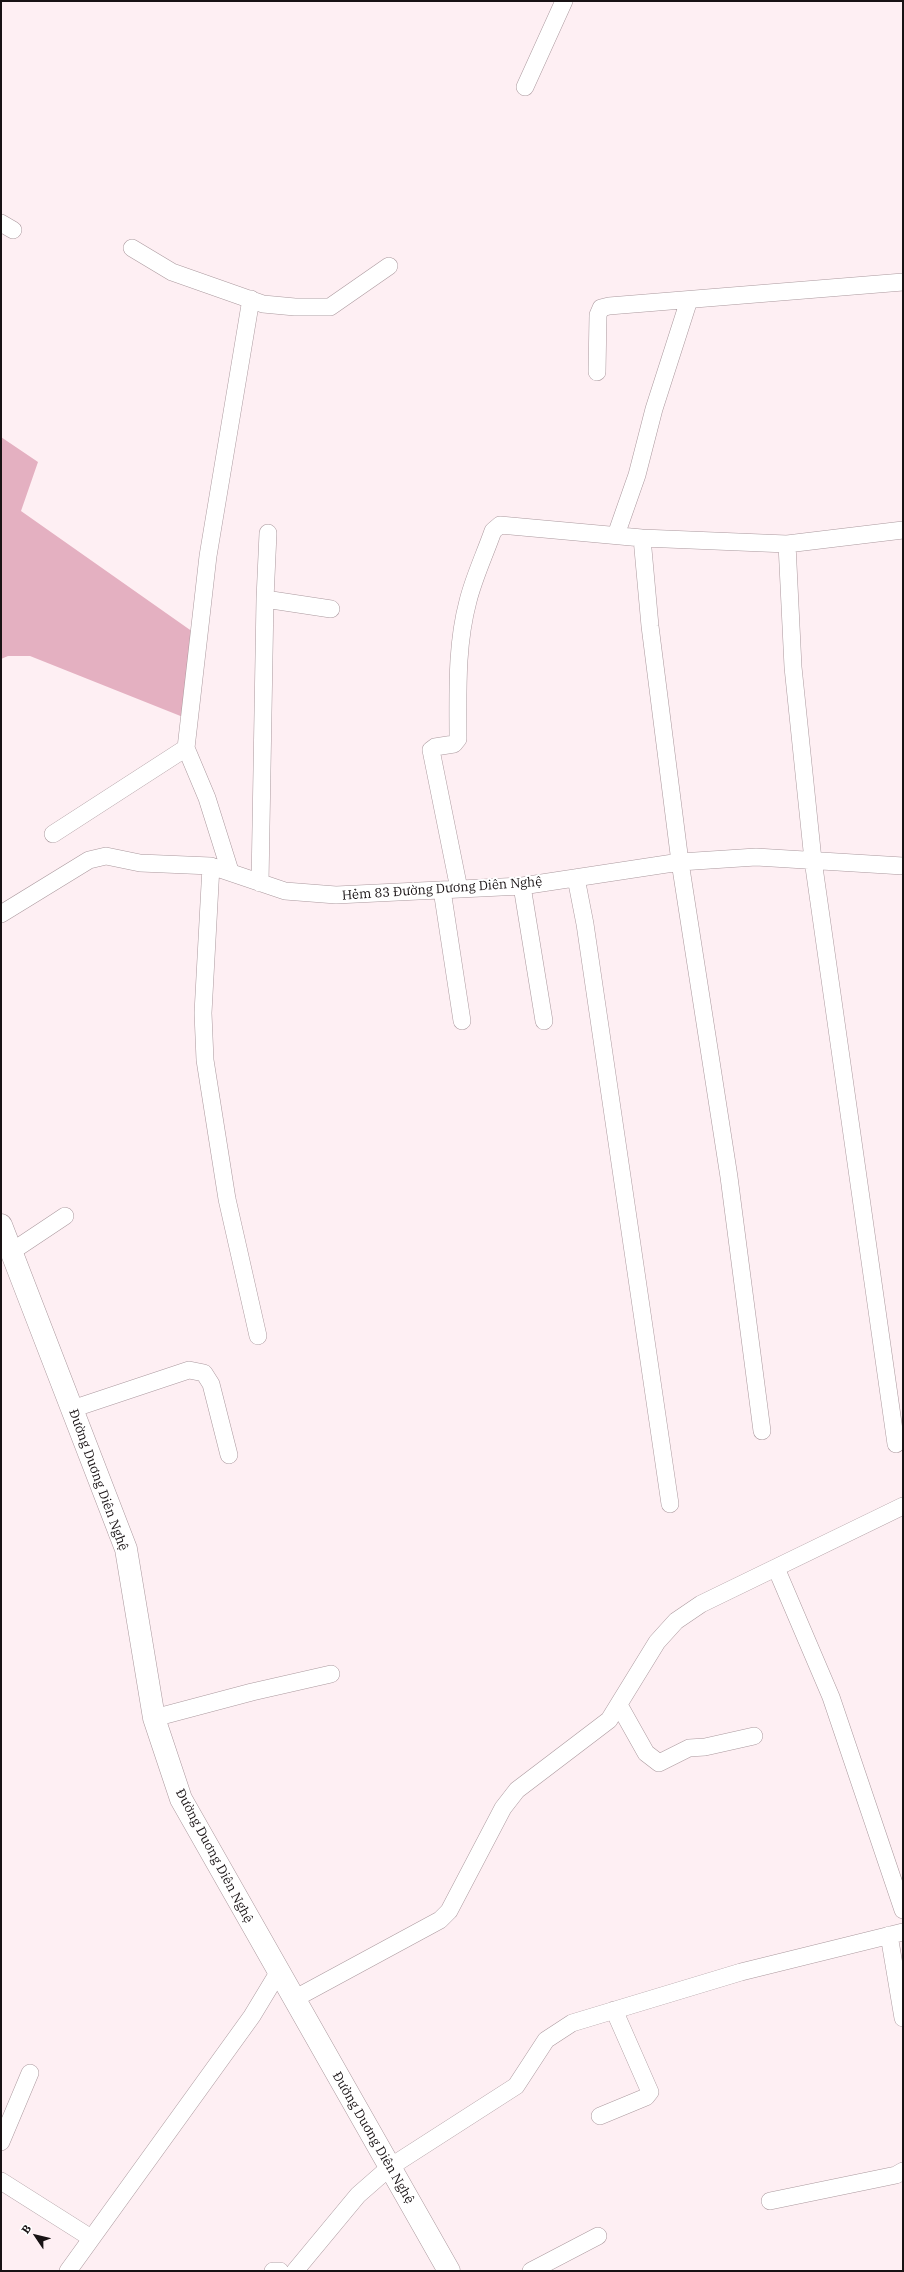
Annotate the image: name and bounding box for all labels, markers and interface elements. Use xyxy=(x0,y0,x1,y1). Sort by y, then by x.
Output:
street label: Hẻm 83 Đường Dương Diên Nghệ xyxy=(341,874,543,904)
street label: Đường Duơng Diên Nghệ xyxy=(65,1407,131,1553)
street label: Đường Duơng Diên Nghệ xyxy=(172,1786,256,1926)
street label: Đường Duơng Diên Nghệ xyxy=(329,2069,417,2207)
north arrow xyxy=(16,2216,56,2256)
text: B xyxy=(18,2222,34,2236)

